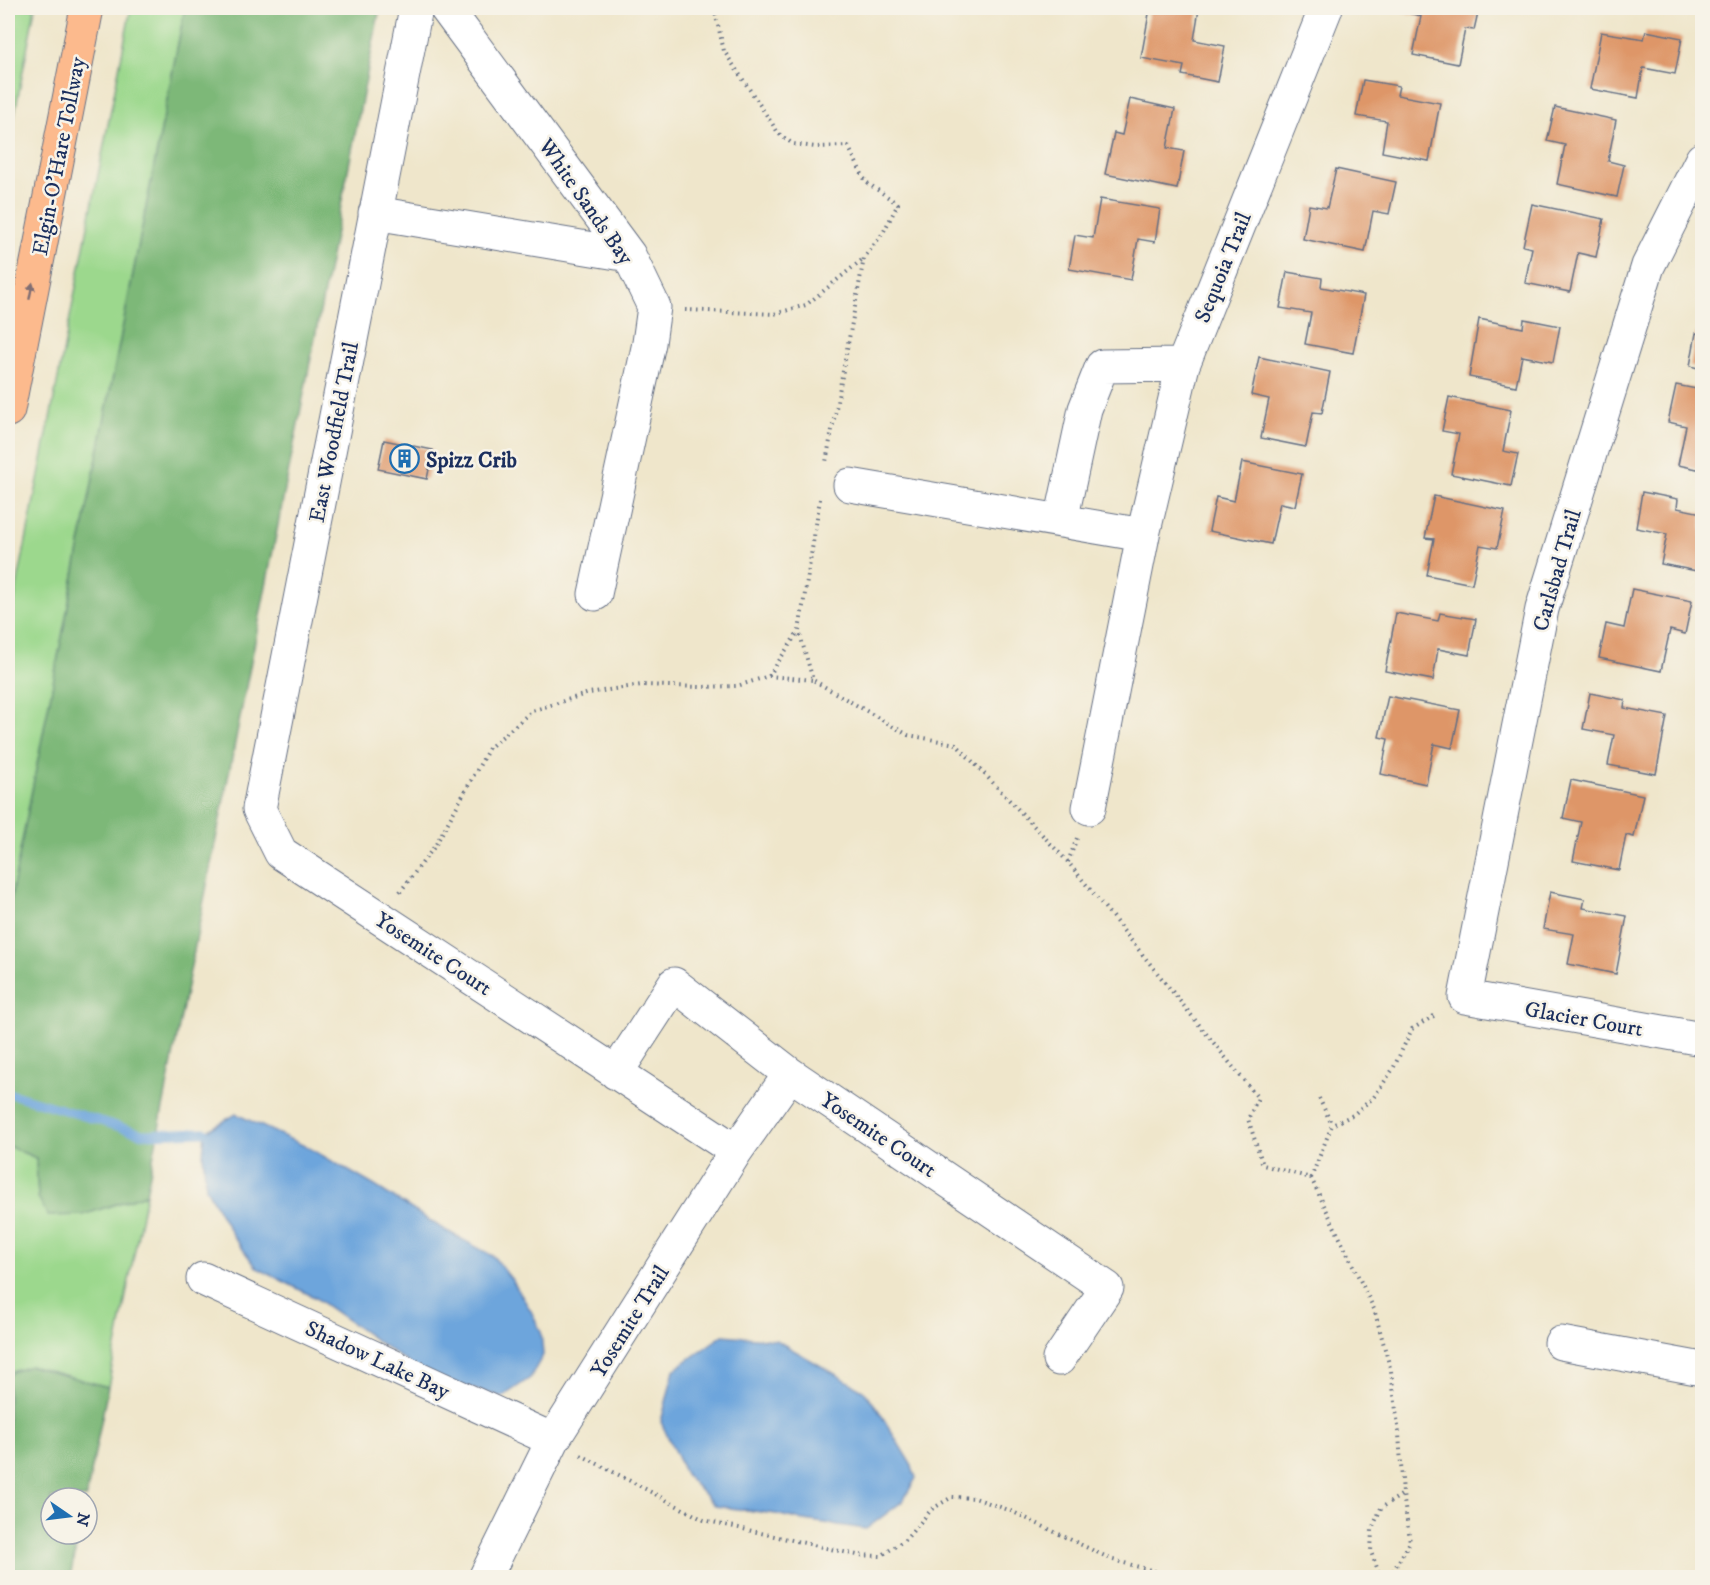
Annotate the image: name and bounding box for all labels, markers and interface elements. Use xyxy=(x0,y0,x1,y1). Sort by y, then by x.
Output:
street label: Elgin-O'Hare Tollway xyxy=(27,54,92,258)
street label: White Sands Bay xyxy=(532,133,640,271)
street label: Sequoia Trail xyxy=(1189,208,1258,327)
one-way arrow xyxy=(27,281,36,300)
street label: East Woodfield Trail xyxy=(304,339,365,525)
building icon: Spizz Crib xyxy=(389,443,421,475)
place label: Spizz Crib xyxy=(426,447,517,474)
street label: Carlsbad Trail xyxy=(1527,506,1588,634)
street label: Yosemite Court xyxy=(370,906,497,1002)
street label: Glacier Court xyxy=(1522,996,1645,1043)
street label: Yosemite Court xyxy=(815,1087,941,1184)
street label: Yosemite Trail xyxy=(585,1261,676,1383)
street label: Shadow Lake Bay xyxy=(301,1315,454,1406)
north arrow xyxy=(39,1486,99,1546)
text: N xyxy=(71,1511,94,1528)

